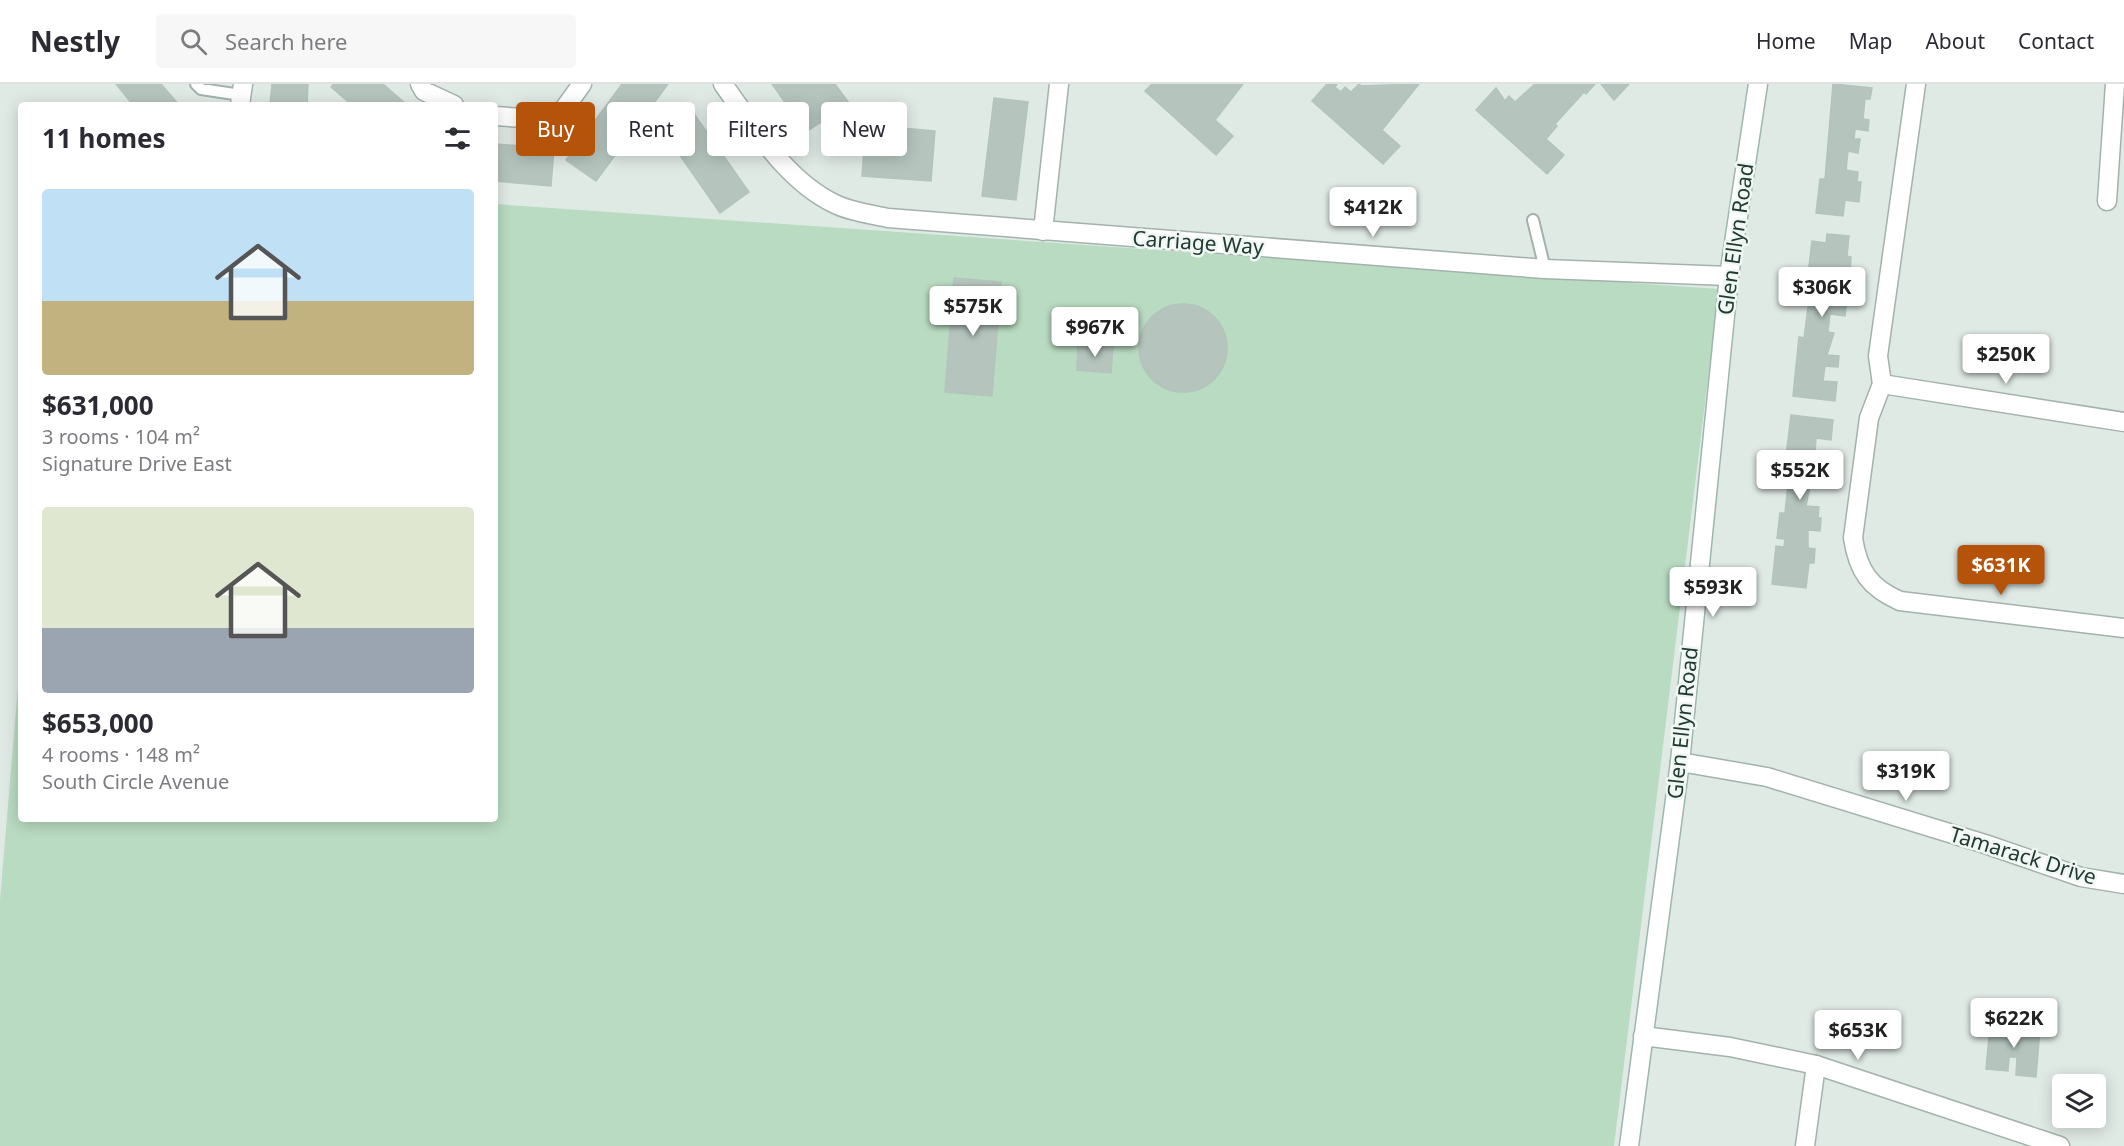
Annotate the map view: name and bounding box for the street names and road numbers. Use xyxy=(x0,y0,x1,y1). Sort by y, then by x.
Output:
street label: Glen Ellyn Road xyxy=(1710,161,1760,317)
street label: Carriage Way xyxy=(1132,223,1265,261)
street label: Glen Ellyn Road xyxy=(1660,645,1704,801)
street label: Tamarack Drive xyxy=(1947,819,2100,891)

